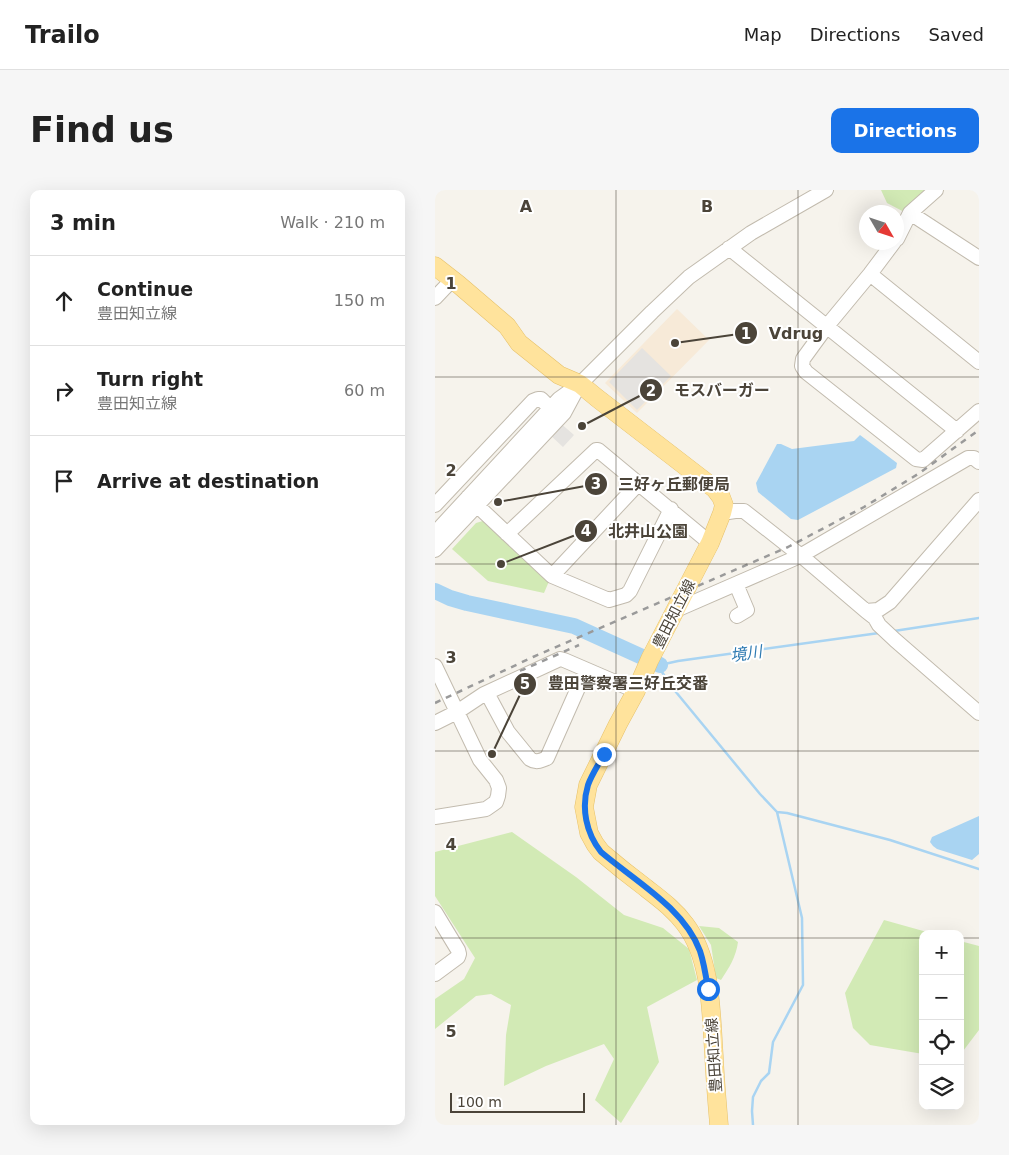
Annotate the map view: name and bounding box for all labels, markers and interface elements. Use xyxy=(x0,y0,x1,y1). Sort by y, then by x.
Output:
text: Trailo xyxy=(25,21,100,49)
text: Map xyxy=(744,24,782,45)
text: Directions xyxy=(810,24,900,45)
text: Saved xyxy=(928,24,984,45)
button: Directions xyxy=(831,108,979,153)
text: Find us xyxy=(30,110,174,150)
text: A xyxy=(520,197,533,216)
text: B xyxy=(701,197,713,216)
north arrow xyxy=(859,205,904,250)
text: 3 min xyxy=(50,211,116,235)
text: Walk · 210 m xyxy=(280,213,385,232)
text: 1 xyxy=(445,274,457,293)
text: Continue xyxy=(97,278,193,300)
icon: ahead xyxy=(50,287,78,315)
text: 150 m xyxy=(334,291,385,310)
text: 豊田知立線 xyxy=(97,304,177,323)
callout: Vdrug xyxy=(733,318,833,349)
text: Vdrug xyxy=(769,324,823,343)
text: 1 xyxy=(741,325,751,343)
text: Turn right xyxy=(97,368,203,390)
callout: モスバーガー xyxy=(639,375,780,406)
icon: right xyxy=(50,377,78,405)
text: 60 m xyxy=(344,381,385,400)
text: モスバーガー xyxy=(674,381,770,400)
text: 2 xyxy=(646,382,656,400)
text: 豊田知立線 xyxy=(97,394,177,413)
text: 2 xyxy=(445,461,457,480)
icon: arrive xyxy=(50,467,78,495)
callout: 三好ヶ丘郵便局 xyxy=(583,469,740,500)
text: Arrive at destination xyxy=(97,470,319,492)
text: 3 xyxy=(591,475,601,493)
text: 三好ヶ丘郵便局 xyxy=(618,475,730,494)
callout: 北井山公園 xyxy=(573,516,698,547)
text: 4 xyxy=(581,522,591,540)
text: 北井山公園 xyxy=(608,522,688,541)
street label: 豊田知立線 xyxy=(649,576,699,652)
water label: 境川 xyxy=(729,642,765,665)
text: 3 xyxy=(445,648,457,667)
callout: 豊田警察署三好丘交番 xyxy=(513,668,718,699)
text: 豊田警察署三好丘交番 xyxy=(548,674,708,693)
text: 5 xyxy=(520,675,530,693)
route end xyxy=(593,743,616,766)
text: 4 xyxy=(445,835,457,854)
map controls xyxy=(919,930,964,1110)
button: + xyxy=(919,930,964,975)
button: − xyxy=(919,975,964,1020)
route start xyxy=(697,978,720,1001)
street label: 豊田知立線 xyxy=(702,1017,726,1093)
button: locate xyxy=(919,1020,964,1065)
text: 5 xyxy=(445,1022,457,1041)
button: layers xyxy=(919,1065,964,1110)
scale bar xyxy=(450,1090,585,1113)
text: 100 m xyxy=(457,1094,502,1110)

